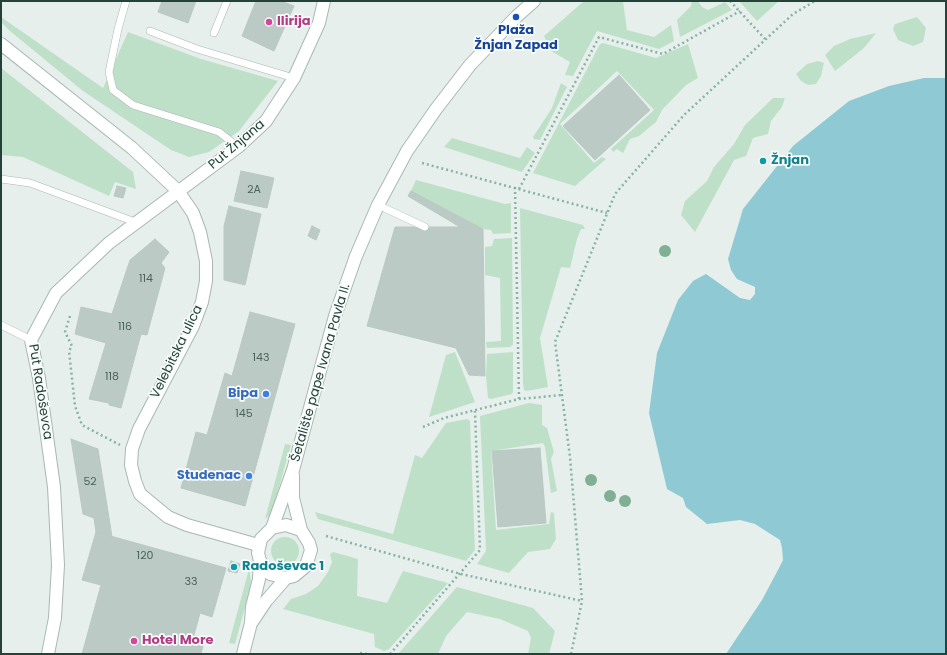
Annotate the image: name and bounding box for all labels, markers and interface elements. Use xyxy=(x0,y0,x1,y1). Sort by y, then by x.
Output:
marker: Plaža Žnjan Zapad xyxy=(511,12,521,22)
place label: Ilirija xyxy=(277,14,311,30)
marker: Ilirija xyxy=(264,17,274,27)
place label: Plaža Žnjan Zapad xyxy=(474,23,558,54)
street label: Put Žnjana xyxy=(206,117,268,173)
place label: Žnjan xyxy=(771,153,809,169)
marker: Žnjan xyxy=(758,156,768,166)
house number: 2A xyxy=(247,183,261,197)
house number: 114 xyxy=(139,272,153,286)
street label: Šetalište pape Ivana Pavla II. xyxy=(288,282,354,464)
street label: Velebitska ulica xyxy=(148,303,206,401)
house number: 116 xyxy=(118,320,132,334)
street label: Put Radoševca xyxy=(25,343,55,441)
house number: 143 xyxy=(253,351,269,365)
house number: 118 xyxy=(105,370,119,384)
place label: Bipa xyxy=(228,386,258,402)
marker: Bipa xyxy=(261,389,271,399)
house number: 145 xyxy=(235,407,253,421)
place label: Studenac xyxy=(177,468,241,484)
marker: Studenac xyxy=(244,471,254,481)
house number: 52 xyxy=(83,475,97,489)
house number: 120 xyxy=(137,549,153,563)
place label: Radoševac 1 xyxy=(242,559,324,575)
marker: Radoševac 1 xyxy=(229,562,239,572)
house number: 33 xyxy=(185,575,197,589)
place label: Hotel More xyxy=(142,633,213,649)
marker: Hotel More xyxy=(129,636,139,646)

